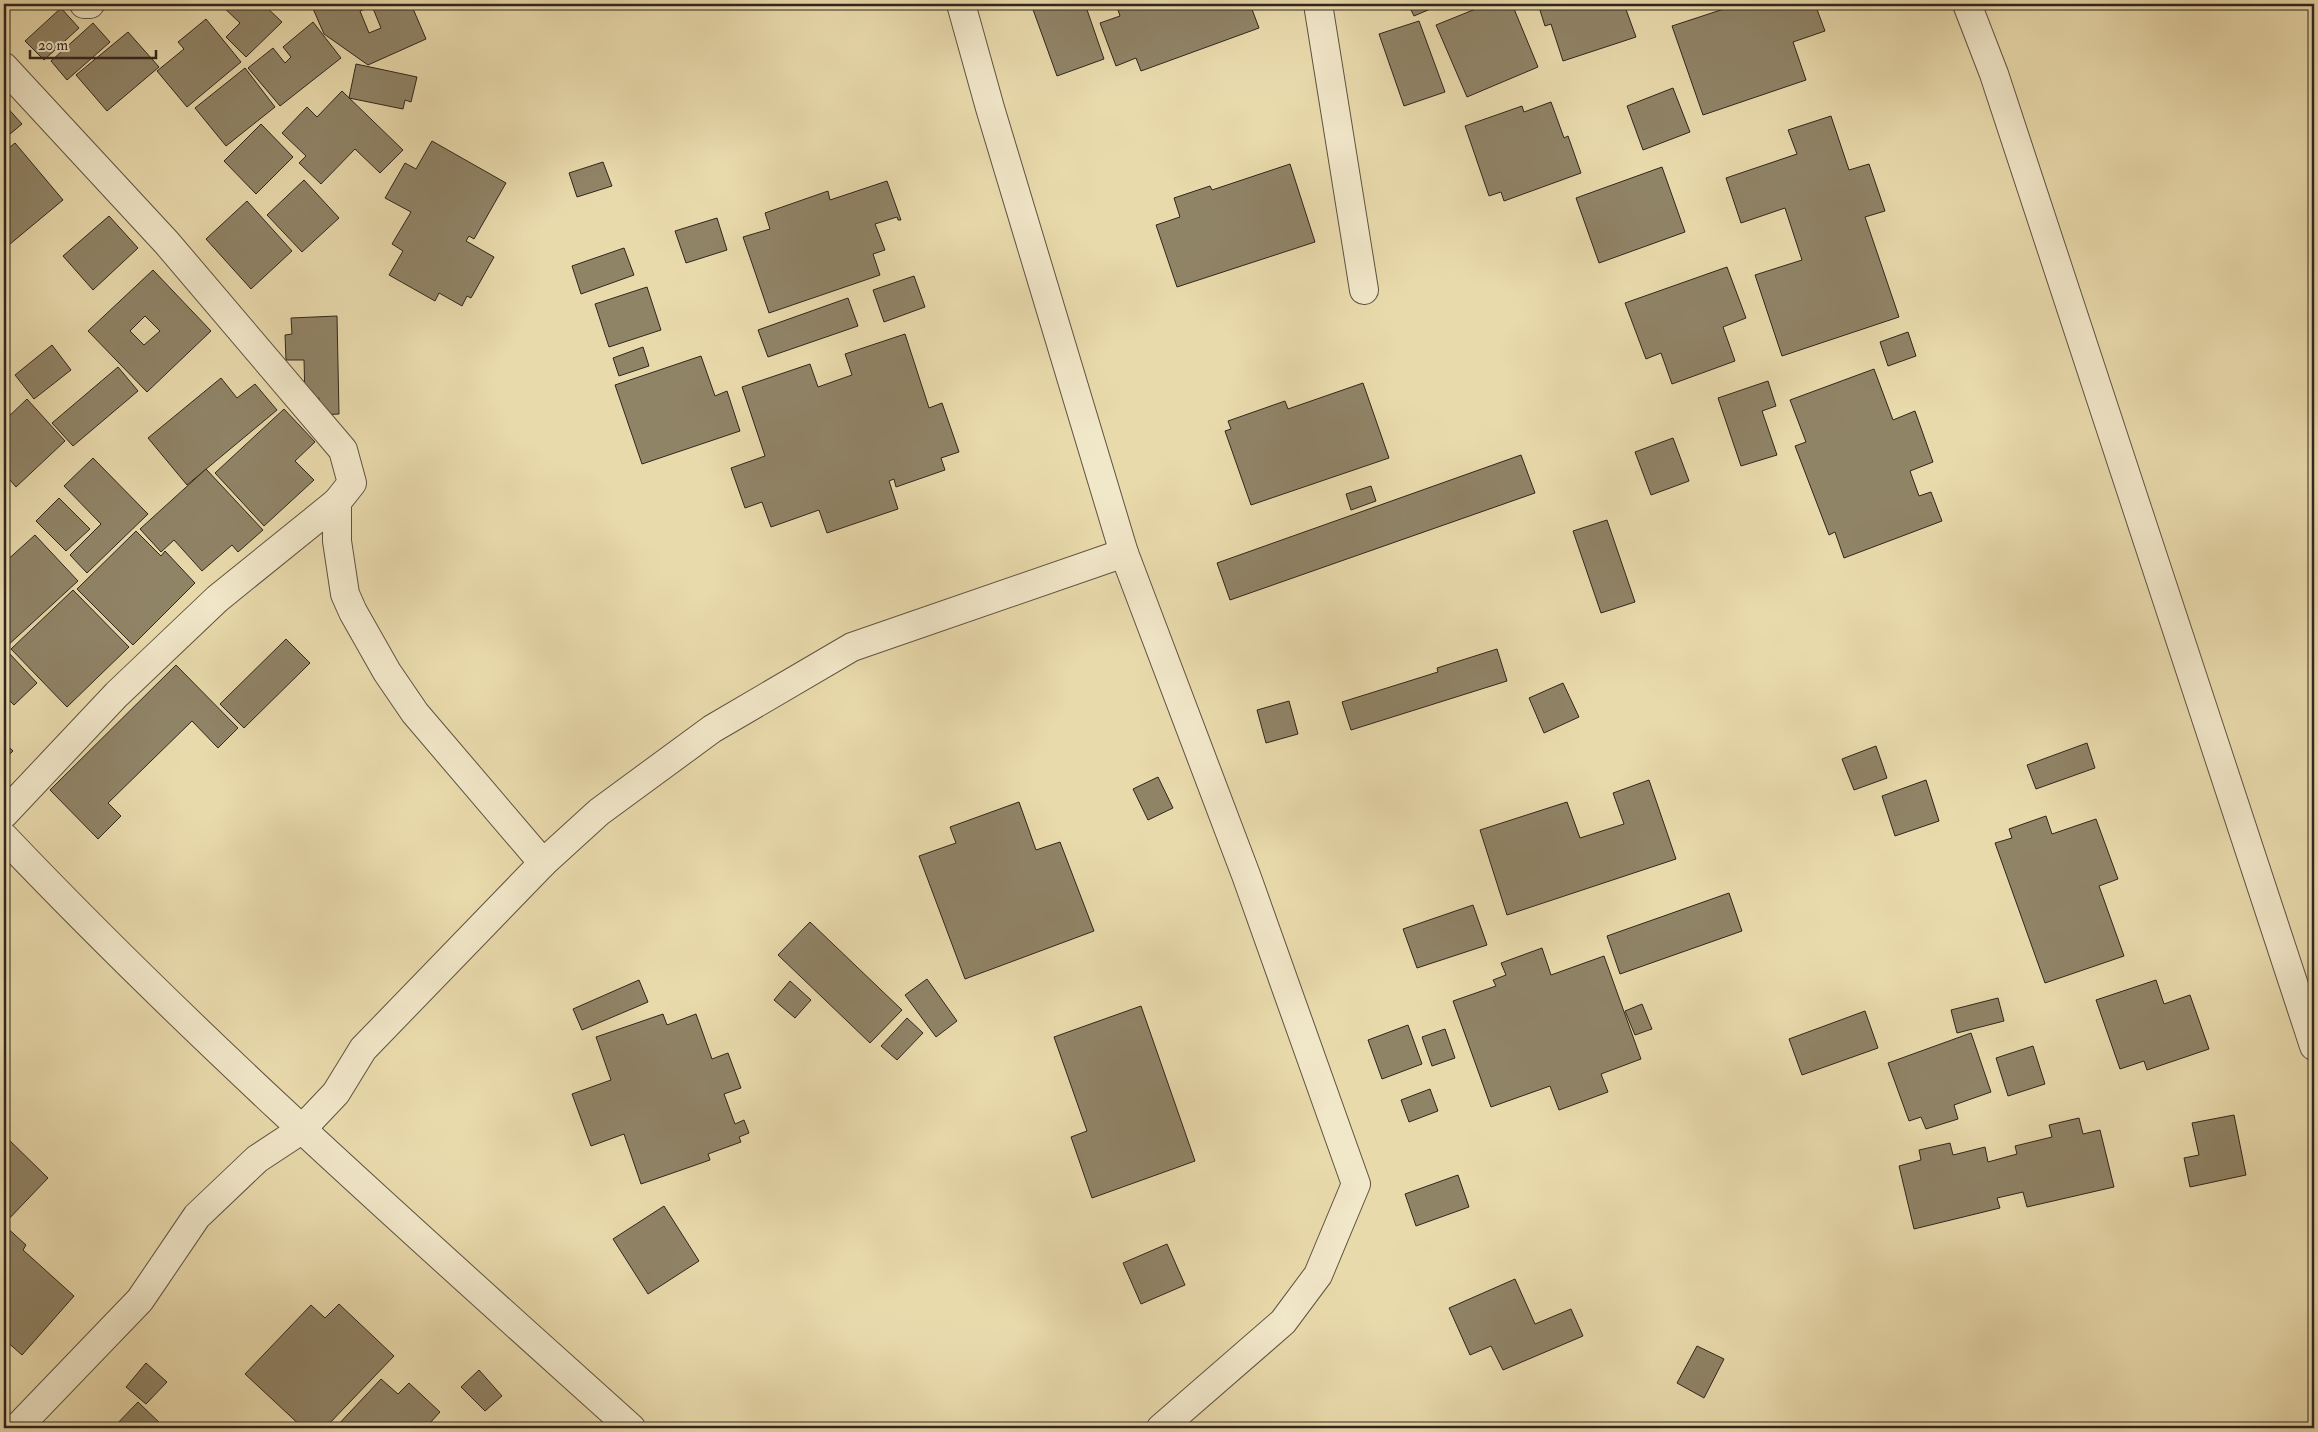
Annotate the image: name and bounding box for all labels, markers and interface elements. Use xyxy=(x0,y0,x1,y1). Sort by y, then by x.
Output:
scale bar xyxy=(30,28,156,60)
text: 20 m xyxy=(38,36,68,55)

